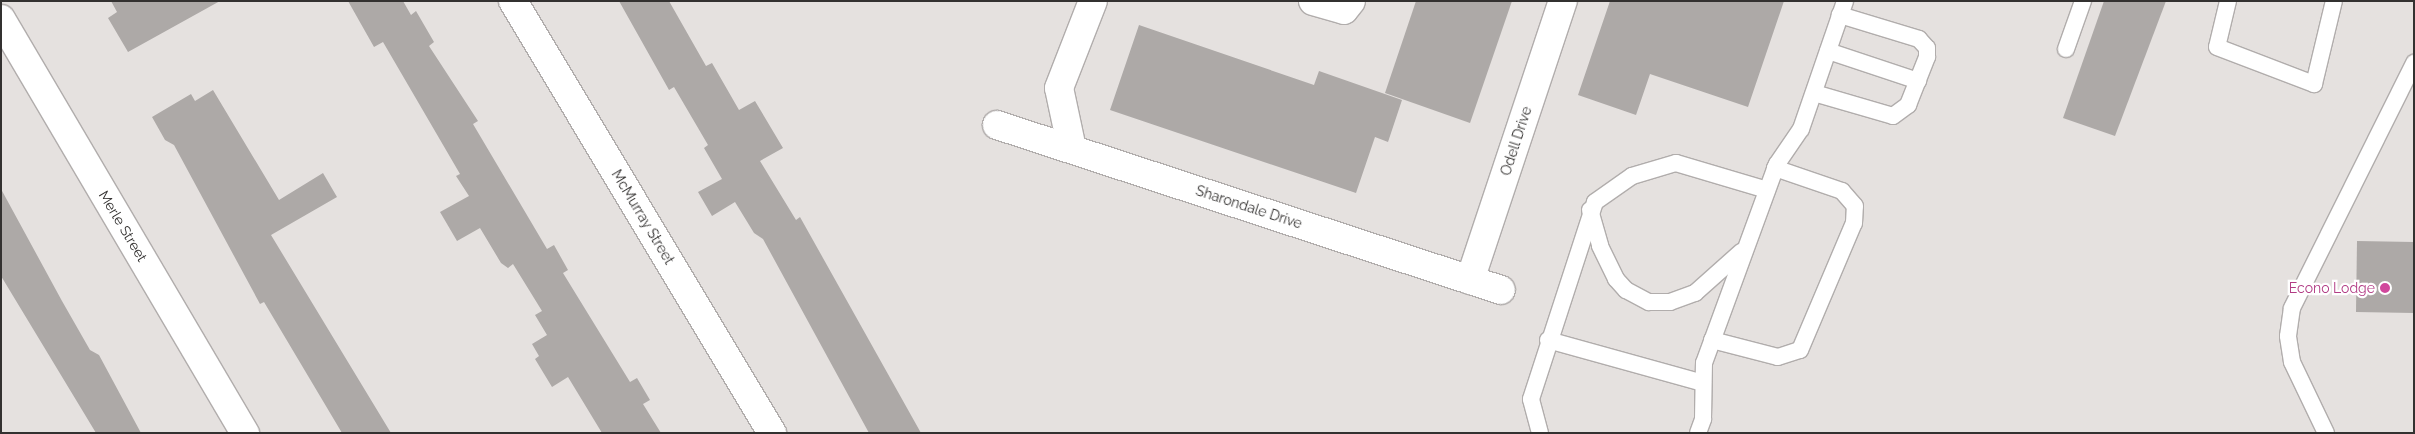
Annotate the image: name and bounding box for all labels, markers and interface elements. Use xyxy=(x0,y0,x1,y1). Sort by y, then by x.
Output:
street label: Odell Drive xyxy=(1497,104,1535,178)
street label: McMurray Street xyxy=(608,167,678,267)
street label: Sharondale Drive xyxy=(1194,182,1304,232)
street label: Merle Street xyxy=(95,188,151,264)
place label: Econo Lodge xyxy=(2289,280,2375,296)
marker: Econo Lodge xyxy=(2379,282,2391,294)

